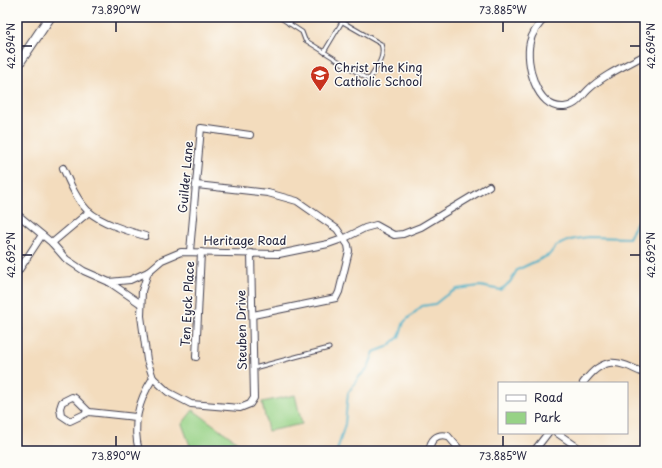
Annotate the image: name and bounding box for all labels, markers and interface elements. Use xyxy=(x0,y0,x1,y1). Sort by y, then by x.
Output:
text: 73.890°W xyxy=(92,2,141,17)
text: 73.885°W xyxy=(479,2,528,17)
text: 42.694°N xyxy=(3,23,18,69)
text: 42.694°N xyxy=(643,23,658,69)
place label: Christ The King Catholic School xyxy=(334,58,423,90)
school or university icon: Christ The King Catholic School xyxy=(309,64,331,92)
street label: Guilder Lane xyxy=(173,140,197,214)
street label: Heritage Road xyxy=(203,231,287,249)
text: 42.692°N xyxy=(3,232,18,278)
text: 42.692°N xyxy=(643,232,658,278)
street label: Ten Eyck Place xyxy=(176,261,198,347)
street label: Steuben Drive xyxy=(231,290,251,370)
legend xyxy=(498,382,628,434)
text: Road xyxy=(534,388,563,406)
text: Park xyxy=(534,408,561,426)
text: 73.890°W xyxy=(92,448,141,463)
text: 73.885°W xyxy=(479,448,528,463)

